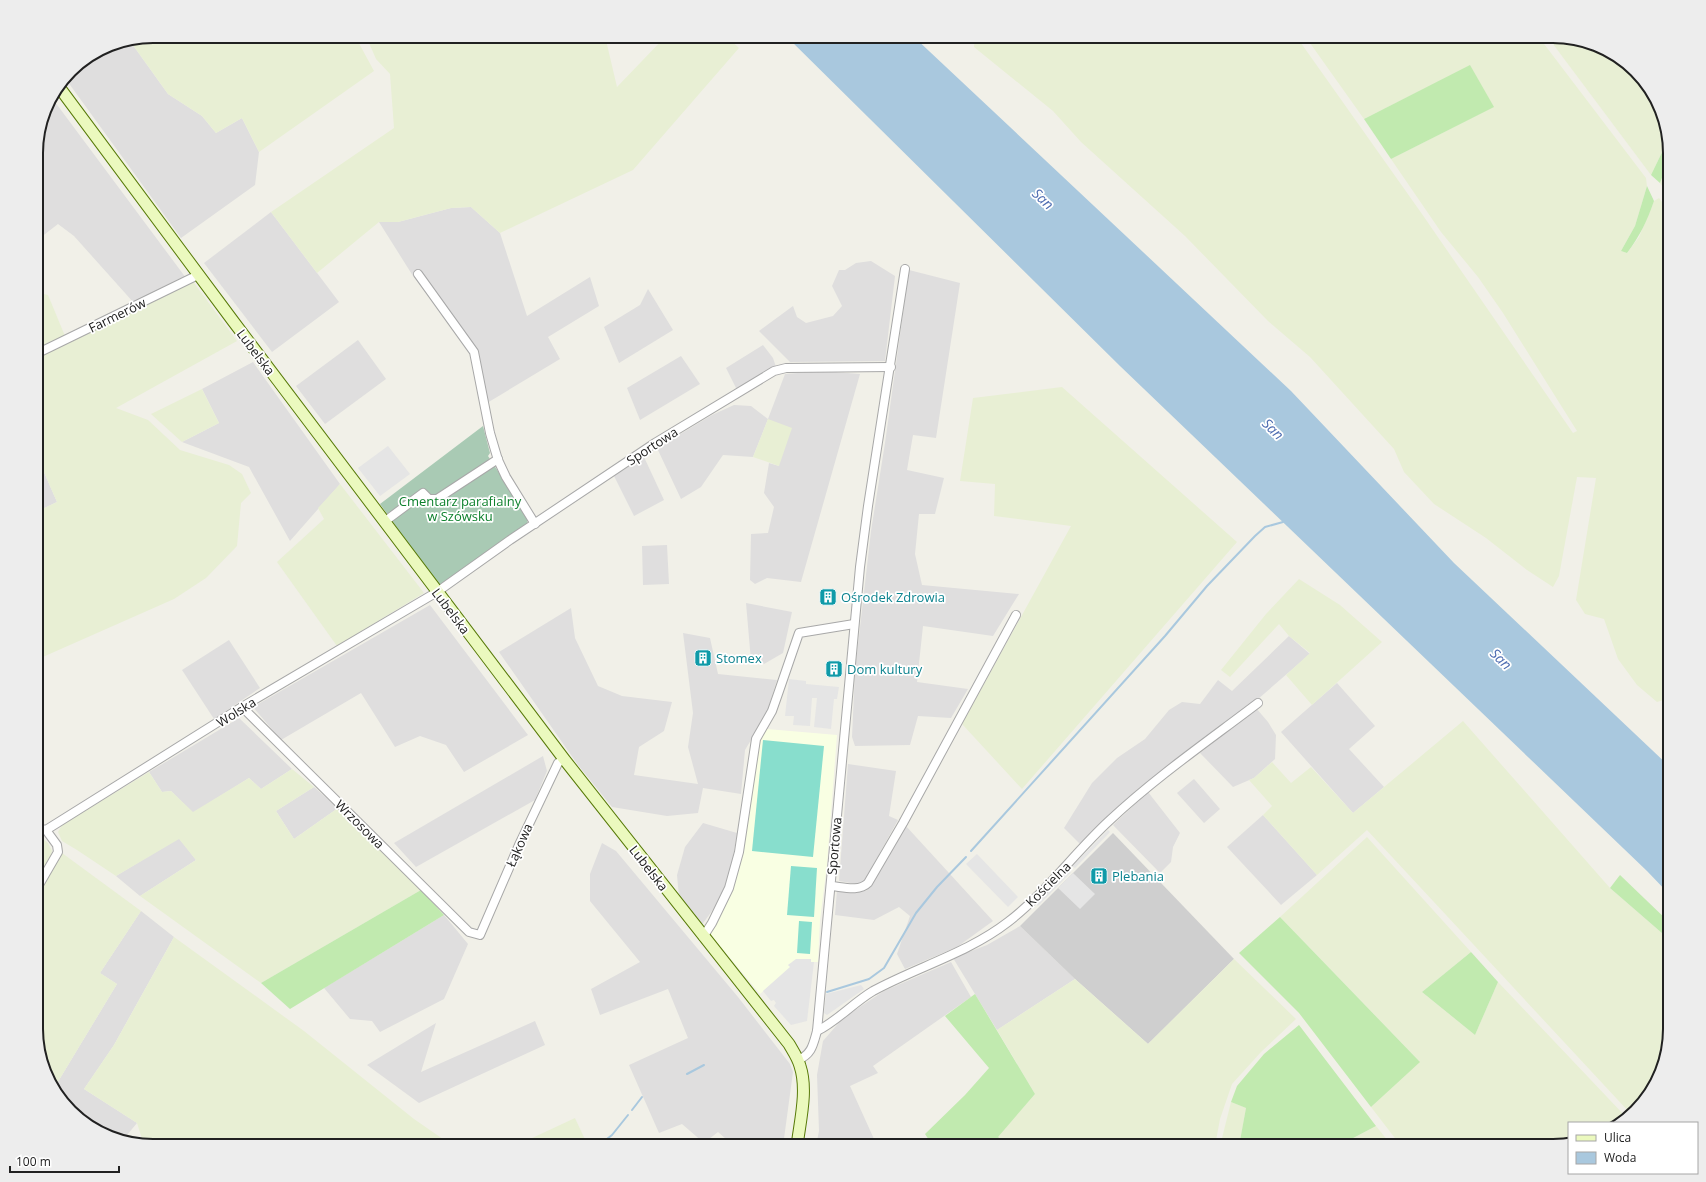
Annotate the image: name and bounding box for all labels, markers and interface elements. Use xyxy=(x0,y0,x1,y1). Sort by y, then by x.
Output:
water label: San xyxy=(1028,184,1058,213)
street label: Farmerów xyxy=(85,293,149,337)
street label: Lubelska xyxy=(233,325,279,379)
water label: San xyxy=(1258,414,1288,444)
street label: Sportowa xyxy=(623,423,681,469)
park label: Cmentarz parafialny w Szówsku xyxy=(399,492,522,525)
street label: Lubelska xyxy=(428,584,474,638)
building icon: Ośrodek Zdrowia xyxy=(818,587,838,607)
place label: Ośrodek Zdrowia xyxy=(841,588,945,606)
water label: San xyxy=(1486,644,1516,674)
building icon: Stomex xyxy=(693,648,713,668)
place label: Stomex xyxy=(716,649,762,667)
building icon: Dom kultury xyxy=(824,659,844,679)
place label: Dom kultury xyxy=(847,660,923,678)
street label: Wolska xyxy=(213,693,259,731)
street label: Wrzosowa xyxy=(332,796,388,852)
street label: Sportowa xyxy=(823,816,845,876)
street label: Łąkowa xyxy=(501,820,537,870)
street label: Lubelska xyxy=(625,841,673,895)
street label: Kościelna xyxy=(1021,857,1075,911)
building icon: Plebania xyxy=(1089,866,1109,886)
place label: Plebania xyxy=(1112,867,1164,885)
legend xyxy=(1568,1122,1698,1174)
text: Ulica xyxy=(1604,1129,1631,1146)
scale bar xyxy=(10,1148,119,1174)
text: Woda xyxy=(1604,1149,1636,1166)
text: 100 m xyxy=(16,1153,51,1170)

